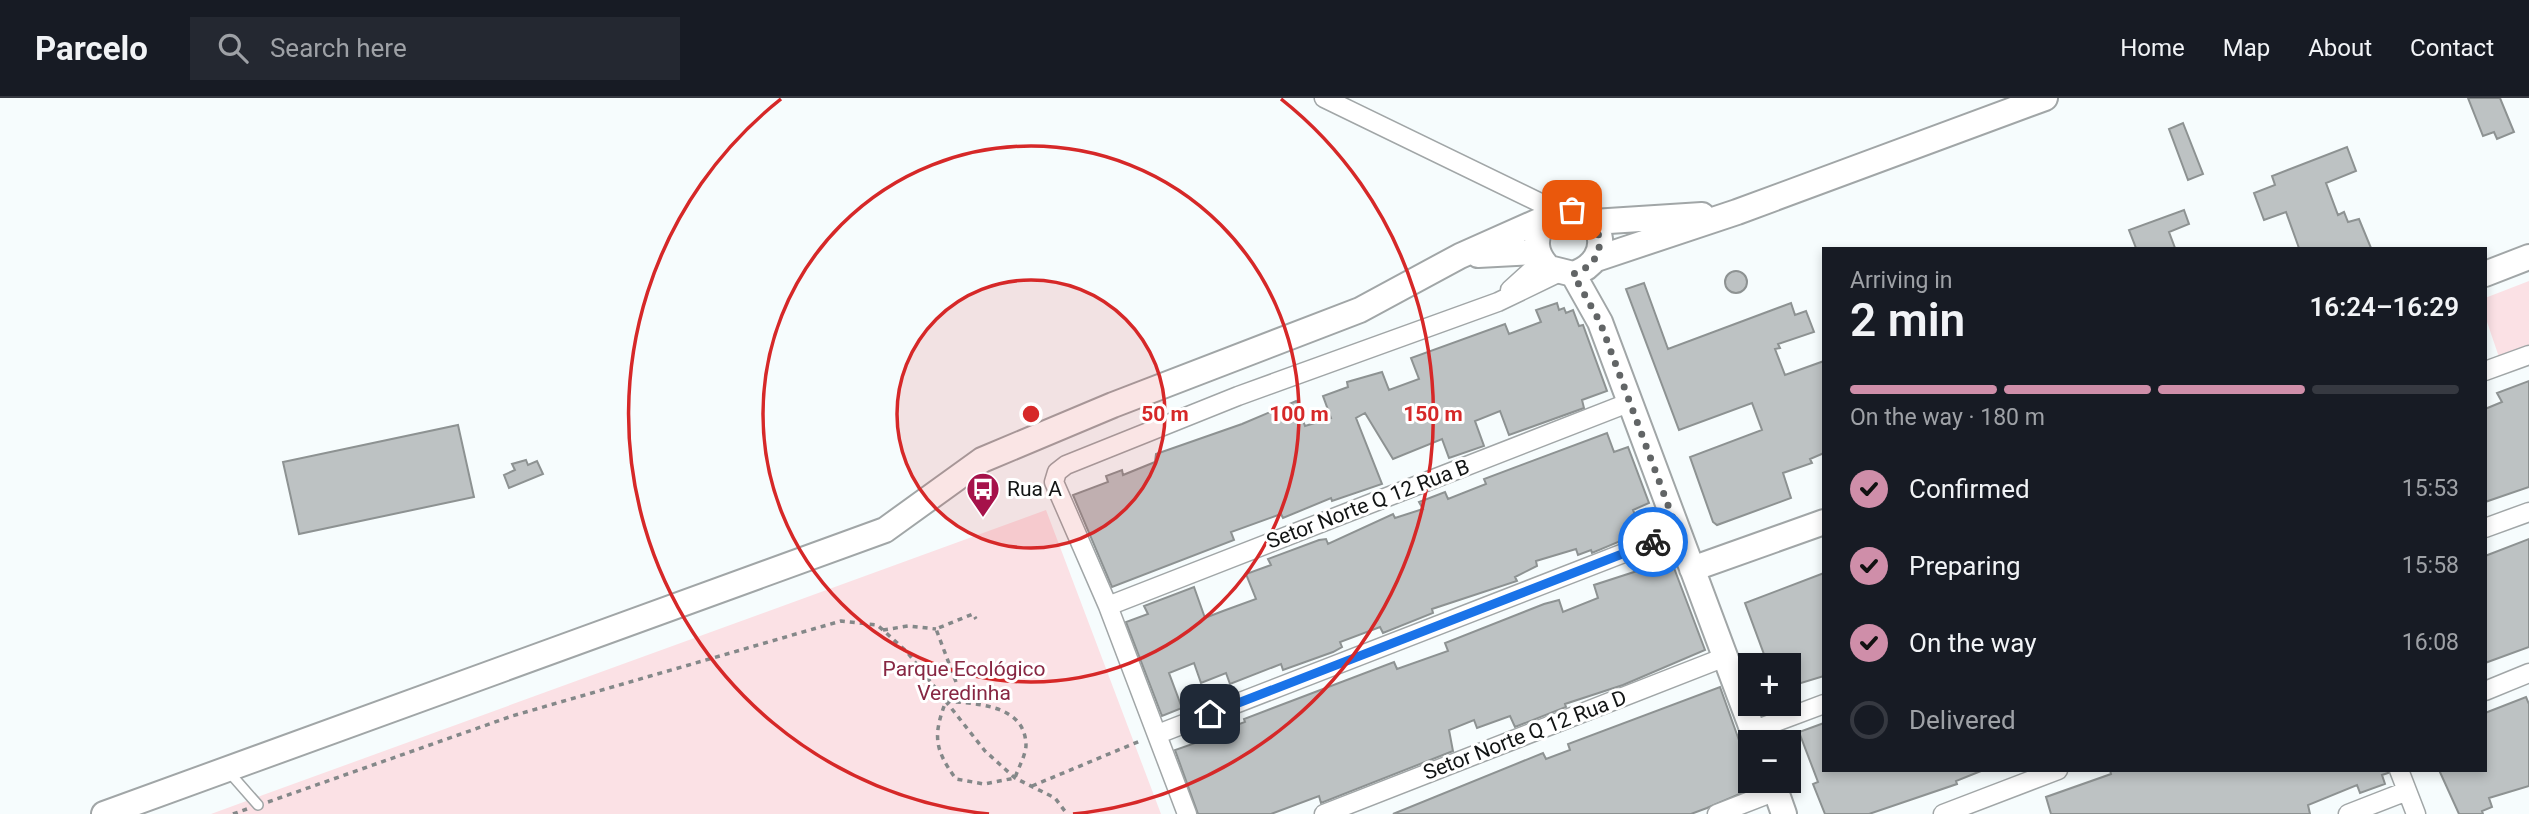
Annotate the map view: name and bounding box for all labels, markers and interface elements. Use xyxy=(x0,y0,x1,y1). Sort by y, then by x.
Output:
search box xyxy=(190,17,680,80)
text: Parcelo xyxy=(35,29,148,68)
icon: search xyxy=(214,29,252,67)
text: Search here xyxy=(270,33,407,63)
text: Home xyxy=(2120,34,2185,62)
text: Map xyxy=(2223,34,2270,62)
text: About xyxy=(2308,34,2372,62)
text: Contact xyxy=(2410,34,2494,62)
pin xyxy=(1542,180,1602,240)
icon: bag xyxy=(1553,191,1591,229)
text: Arriving in xyxy=(1850,267,1953,294)
text: 16:24–16:29 xyxy=(2309,292,2459,322)
text: 2 min xyxy=(1850,293,1965,347)
centre of rings xyxy=(1019,402,1043,426)
text: 50 m xyxy=(1141,402,1189,426)
text: 100 m xyxy=(1269,402,1329,426)
text: 150 m xyxy=(1403,402,1463,426)
text: On the way · 180 m xyxy=(1850,404,2045,431)
street label: Setor Norte Q 12 Rua B xyxy=(1263,454,1473,554)
bus stop icon: Rua A xyxy=(964,470,1002,519)
icon: check xyxy=(1850,470,1888,508)
text: Confirmed xyxy=(1909,474,2030,504)
text: 15:53 xyxy=(2402,475,2459,502)
place label: Rua A xyxy=(1007,477,1062,501)
courier xyxy=(1618,507,1688,577)
icon: bike xyxy=(1634,523,1672,561)
icon: check xyxy=(1850,547,1888,585)
text: Preparing xyxy=(1909,551,2021,581)
text: 15:58 xyxy=(2402,552,2459,579)
icon: check xyxy=(1850,624,1888,662)
text: On the way xyxy=(1909,628,2037,658)
text: 16:08 xyxy=(2402,629,2459,656)
map controls xyxy=(1738,653,1801,793)
button: + xyxy=(1738,653,1801,716)
park label: Parque Ecológico Veredinha xyxy=(883,657,1046,705)
pin xyxy=(1180,684,1240,744)
street label: Setor Norte Q 12 Rua D xyxy=(1420,685,1630,785)
icon: home xyxy=(1191,695,1229,733)
text: Delivered xyxy=(1909,705,2016,735)
button: − xyxy=(1738,730,1801,793)

